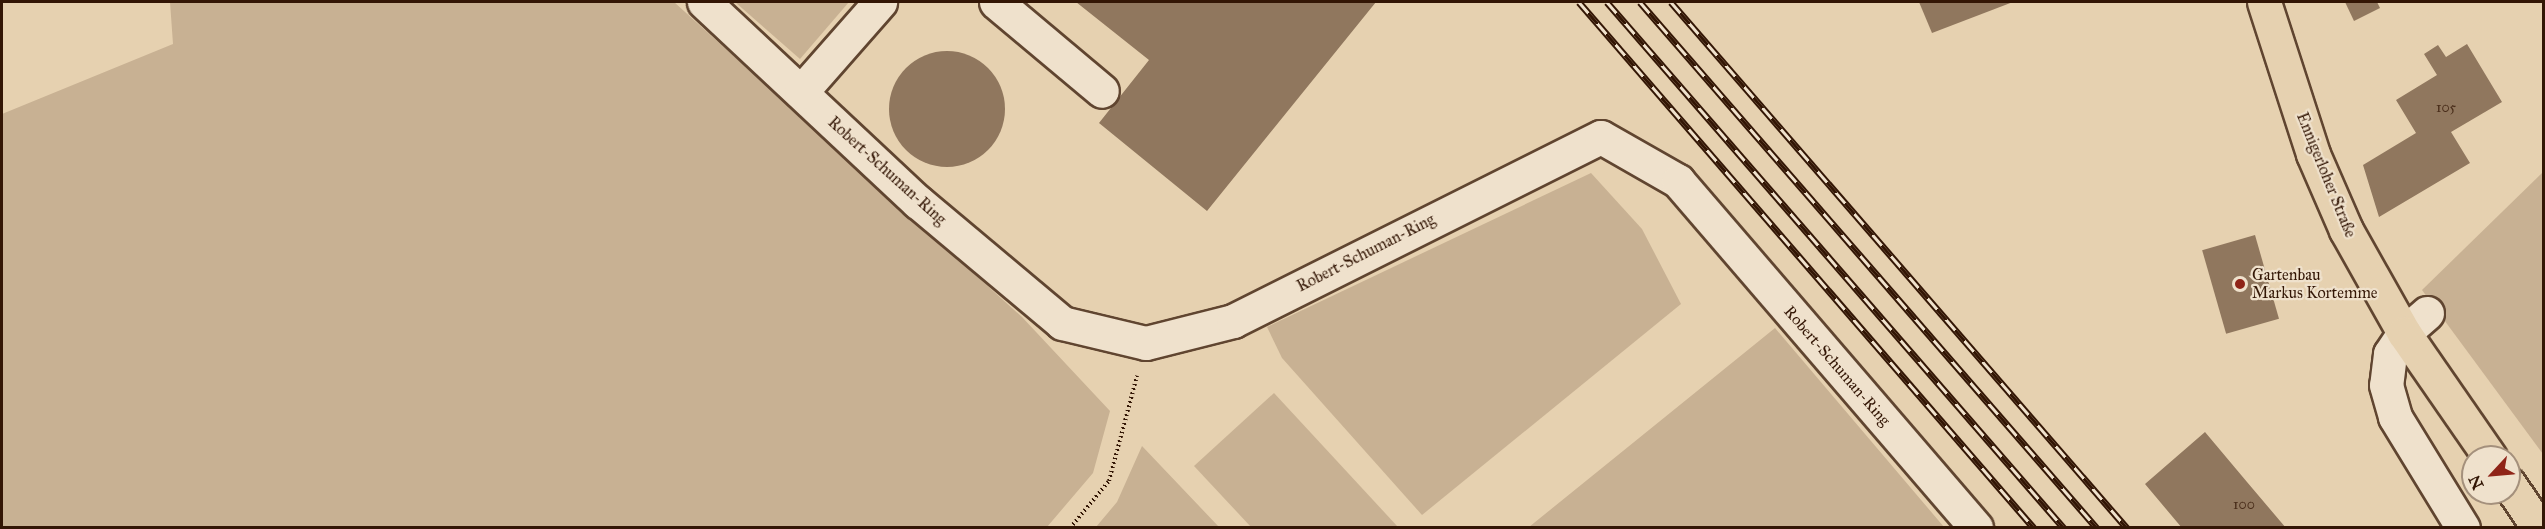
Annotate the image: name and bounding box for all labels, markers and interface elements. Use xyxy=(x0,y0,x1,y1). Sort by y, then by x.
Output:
house number: 105 xyxy=(2436,100,2456,116)
street label: Ennigerloher Straße xyxy=(2292,110,2360,240)
street label: Robert-Schuman-Ring xyxy=(824,113,950,229)
street label: Robert-Schuman-Ring xyxy=(1294,210,1438,296)
place label: Gartenbau Markus Kortemme xyxy=(2252,265,2377,303)
marker: Gartenbau Markus Kortemme xyxy=(2233,277,2247,291)
street label: Robert-Schuman-Ring xyxy=(1780,302,1894,430)
north arrow xyxy=(2461,445,2521,505)
text: N xyxy=(2465,472,2488,493)
house number: 100 xyxy=(2233,497,2255,513)

